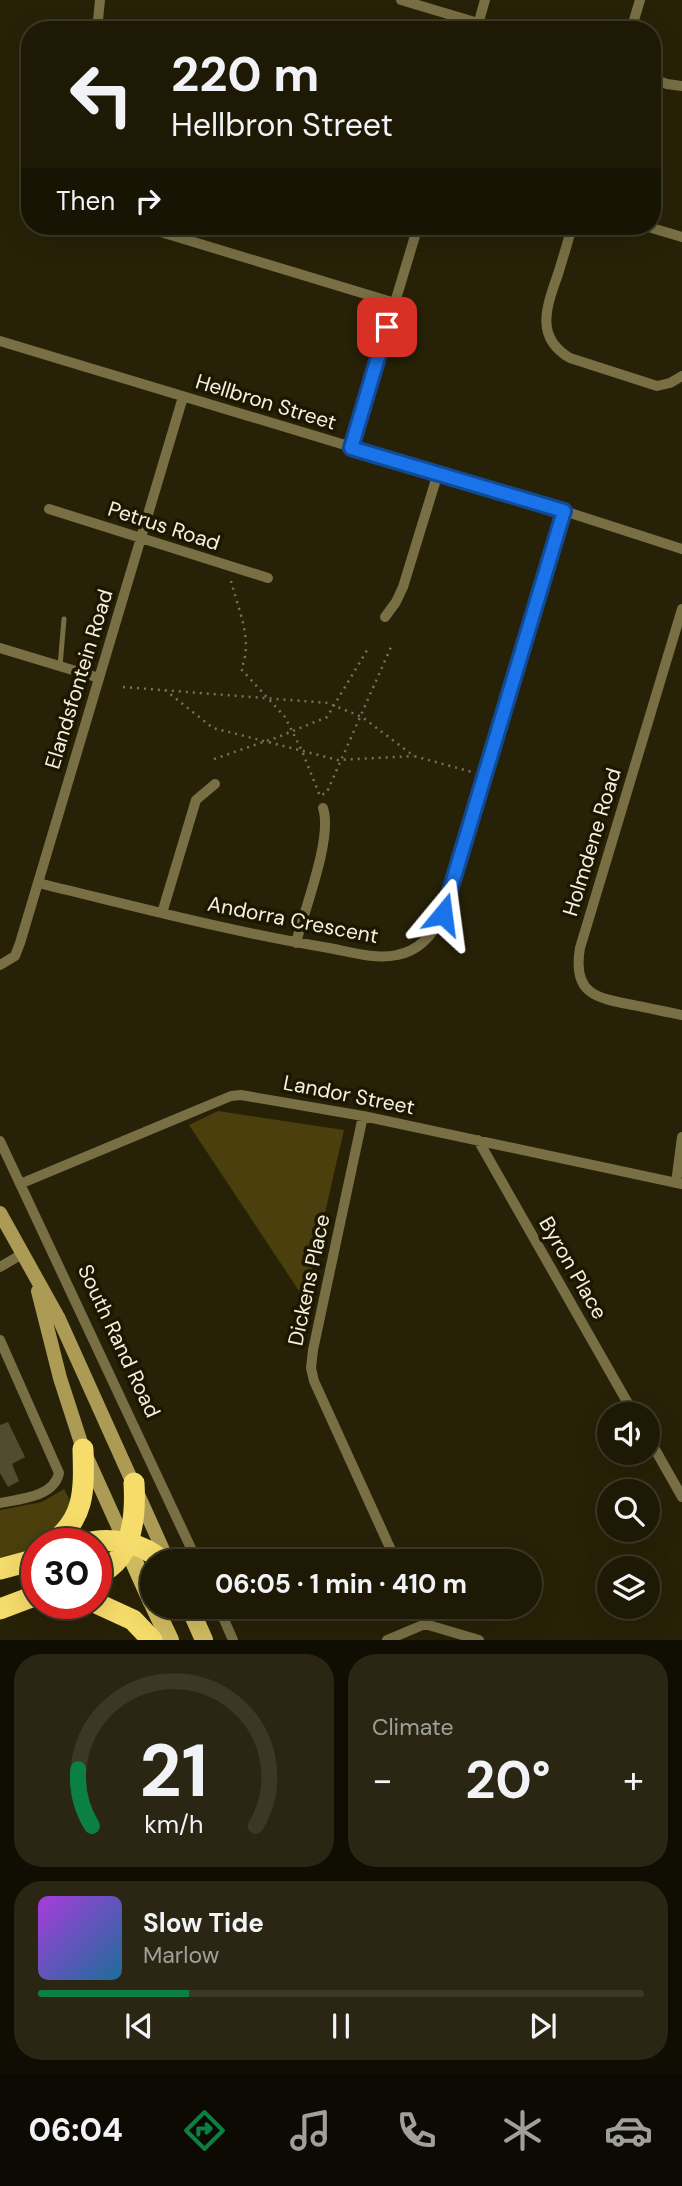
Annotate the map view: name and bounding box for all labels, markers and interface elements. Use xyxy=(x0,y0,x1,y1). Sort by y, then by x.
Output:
text: 220 m xyxy=(171,42,319,106)
icon: left xyxy=(56,49,147,140)
text: Hellbron Street xyxy=(171,104,393,146)
icon: right xyxy=(129,182,167,220)
text: Then xyxy=(56,184,115,218)
pin xyxy=(357,297,417,357)
icon: arrive xyxy=(368,308,406,346)
street label: Hellbron Street xyxy=(192,367,340,437)
street label: Petrus Road xyxy=(104,495,224,557)
street label: Elandsfontein Road xyxy=(38,586,120,772)
street label: Holmdene Road xyxy=(556,764,628,920)
position arrow xyxy=(406,877,480,951)
street label: Andorra Crescent xyxy=(205,890,381,950)
street label: Landor Street xyxy=(281,1069,417,1121)
street label: Dickens Place xyxy=(281,1212,337,1348)
street label: Byron Place xyxy=(532,1212,614,1324)
street label: South Rand Road xyxy=(71,1260,167,1422)
map controls xyxy=(597,1402,660,1619)
button: sound xyxy=(597,1402,660,1465)
button: search xyxy=(597,1479,660,1542)
speed limit sign: 30 xyxy=(21,1528,112,1619)
button: layers xyxy=(597,1556,660,1619)
text: 06:05 · 1 min · 410 m xyxy=(215,1567,467,1601)
text: Climate xyxy=(372,1712,454,1742)
text: 21 xyxy=(140,1725,208,1820)
text: 20° xyxy=(465,1746,551,1814)
text: − xyxy=(372,1755,393,1805)
text: + xyxy=(623,1755,644,1805)
text: km/h xyxy=(144,1808,204,1841)
text: Slow Tide xyxy=(143,1906,264,1940)
text: Marlow xyxy=(143,1940,219,1970)
icon: previous xyxy=(120,2007,158,2045)
icon: pause xyxy=(322,2007,360,2045)
icon: next xyxy=(524,2007,562,2045)
icon: directions xyxy=(180,2106,229,2155)
icon: music xyxy=(286,2106,335,2155)
icon: phone xyxy=(392,2106,441,2155)
icon: climate xyxy=(498,2106,547,2155)
icon: car xyxy=(604,2106,653,2155)
text: 06:04 xyxy=(29,2109,123,2151)

